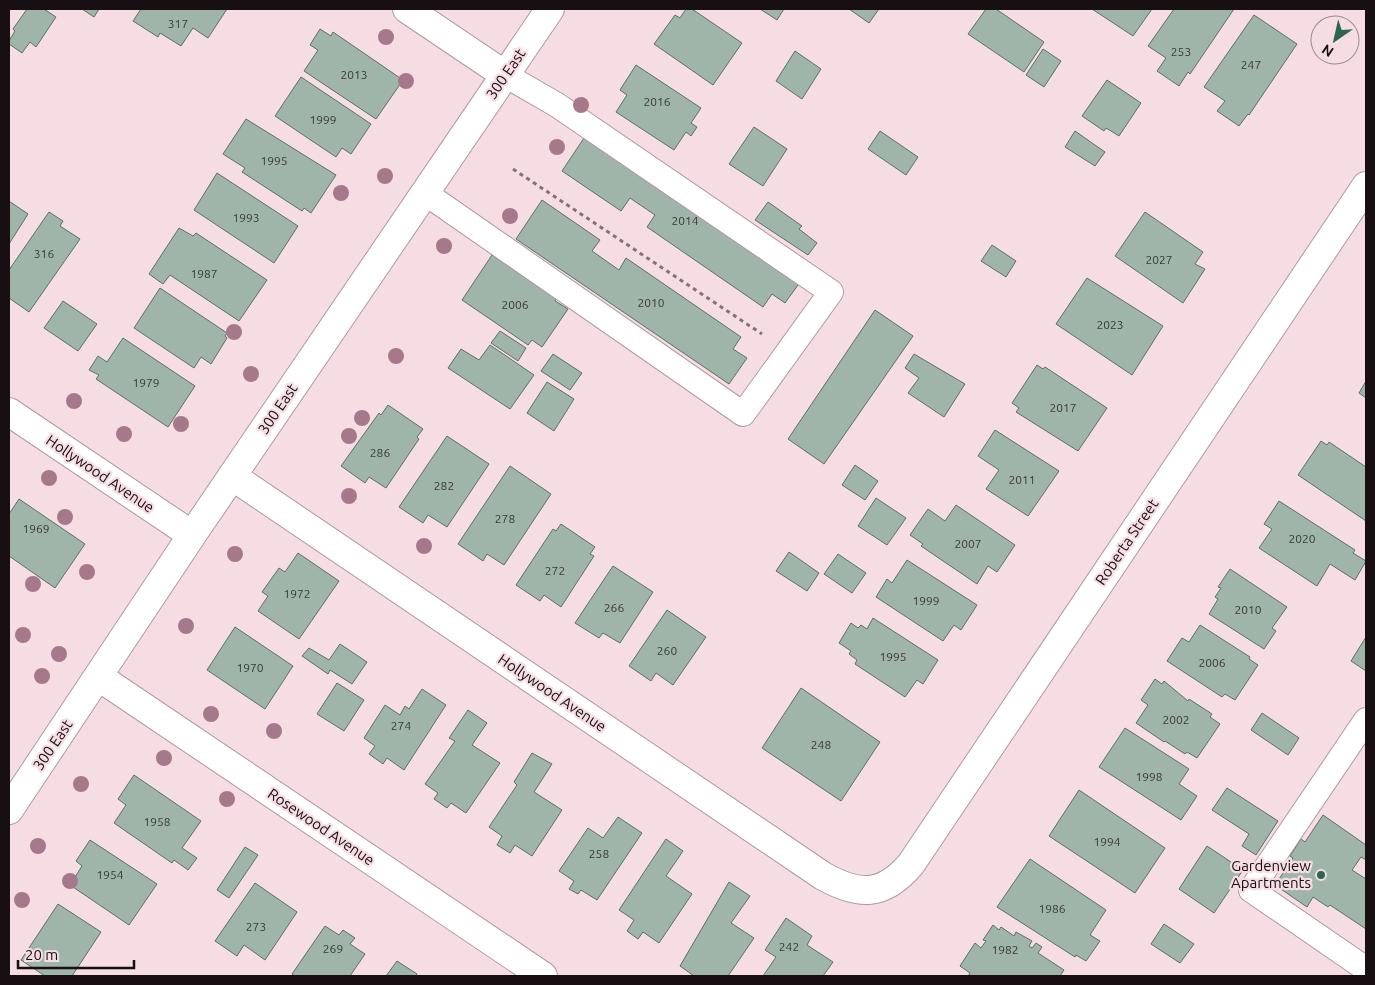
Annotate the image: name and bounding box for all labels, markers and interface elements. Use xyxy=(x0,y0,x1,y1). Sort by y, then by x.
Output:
north arrow xyxy=(1310,15,1360,65)
house number: 317 xyxy=(168,17,188,30)
text: N xyxy=(1319,41,1337,60)
street label: 300 East xyxy=(483,45,529,102)
house number: 253 xyxy=(1171,45,1191,58)
house number: 247 xyxy=(1241,58,1261,71)
house number: 2013 xyxy=(340,68,368,81)
house number: 2016 xyxy=(643,95,671,108)
house number: 1999 xyxy=(309,113,337,126)
house number: 1995 xyxy=(260,154,288,167)
house number: 1993 xyxy=(232,211,260,224)
house number: 2014 xyxy=(671,214,699,227)
house number: 316 xyxy=(34,247,54,260)
house number: 2027 xyxy=(1145,253,1173,266)
house number: 1987 xyxy=(190,267,218,280)
house number: 2010 xyxy=(637,296,665,309)
house number: 2006 xyxy=(501,298,529,311)
house number: 2023 xyxy=(1096,318,1124,331)
house number: 1979 xyxy=(132,376,160,389)
street label: 300 East xyxy=(255,380,301,437)
house number: 2017 xyxy=(1049,401,1077,414)
street label: Hollywood Avenue xyxy=(43,431,157,516)
house number: 286 xyxy=(370,446,390,459)
house number: 2011 xyxy=(1008,473,1036,486)
house number: 282 xyxy=(434,479,454,492)
street label: Roberta Street xyxy=(1092,496,1162,588)
house number: 278 xyxy=(495,512,515,525)
house number: 1969 xyxy=(22,522,50,535)
house number: 2020 xyxy=(1288,532,1316,545)
house number: 2007 xyxy=(954,537,982,550)
house number: 272 xyxy=(545,564,565,577)
house number: 1972 xyxy=(283,587,311,600)
house number: 1999 xyxy=(912,594,940,607)
house number: 266 xyxy=(604,601,624,614)
house number: 2010 xyxy=(1234,603,1262,616)
house number: 260 xyxy=(657,644,677,657)
street label: Hollywood Avenue xyxy=(495,650,609,735)
house number: 1995 xyxy=(879,650,907,663)
house number: 2006 xyxy=(1198,656,1226,669)
house number: 1970 xyxy=(236,661,264,674)
house number: 2002 xyxy=(1162,713,1190,726)
street label: 300 East xyxy=(30,716,76,773)
house number: 274 xyxy=(391,719,411,732)
house number: 248 xyxy=(811,738,831,751)
house number: 1998 xyxy=(1135,770,1163,783)
street label: Rosewood Avenue xyxy=(265,785,378,869)
house number: 1958 xyxy=(143,815,171,828)
house number: 1994 xyxy=(1093,835,1121,848)
house number: 258 xyxy=(589,847,609,860)
place label: Gardenview Apartments xyxy=(1231,857,1311,891)
house number: 1954 xyxy=(96,868,124,881)
marker: Gardenview Apartments xyxy=(1315,869,1327,881)
house number: 1986 xyxy=(1038,902,1066,915)
house number: 273 xyxy=(246,920,266,933)
scale bar xyxy=(18,938,134,970)
house number: 242 xyxy=(779,940,799,953)
house number: 269 xyxy=(323,942,343,955)
house number: 1982 xyxy=(991,943,1019,956)
text: 20 m xyxy=(25,946,58,963)

